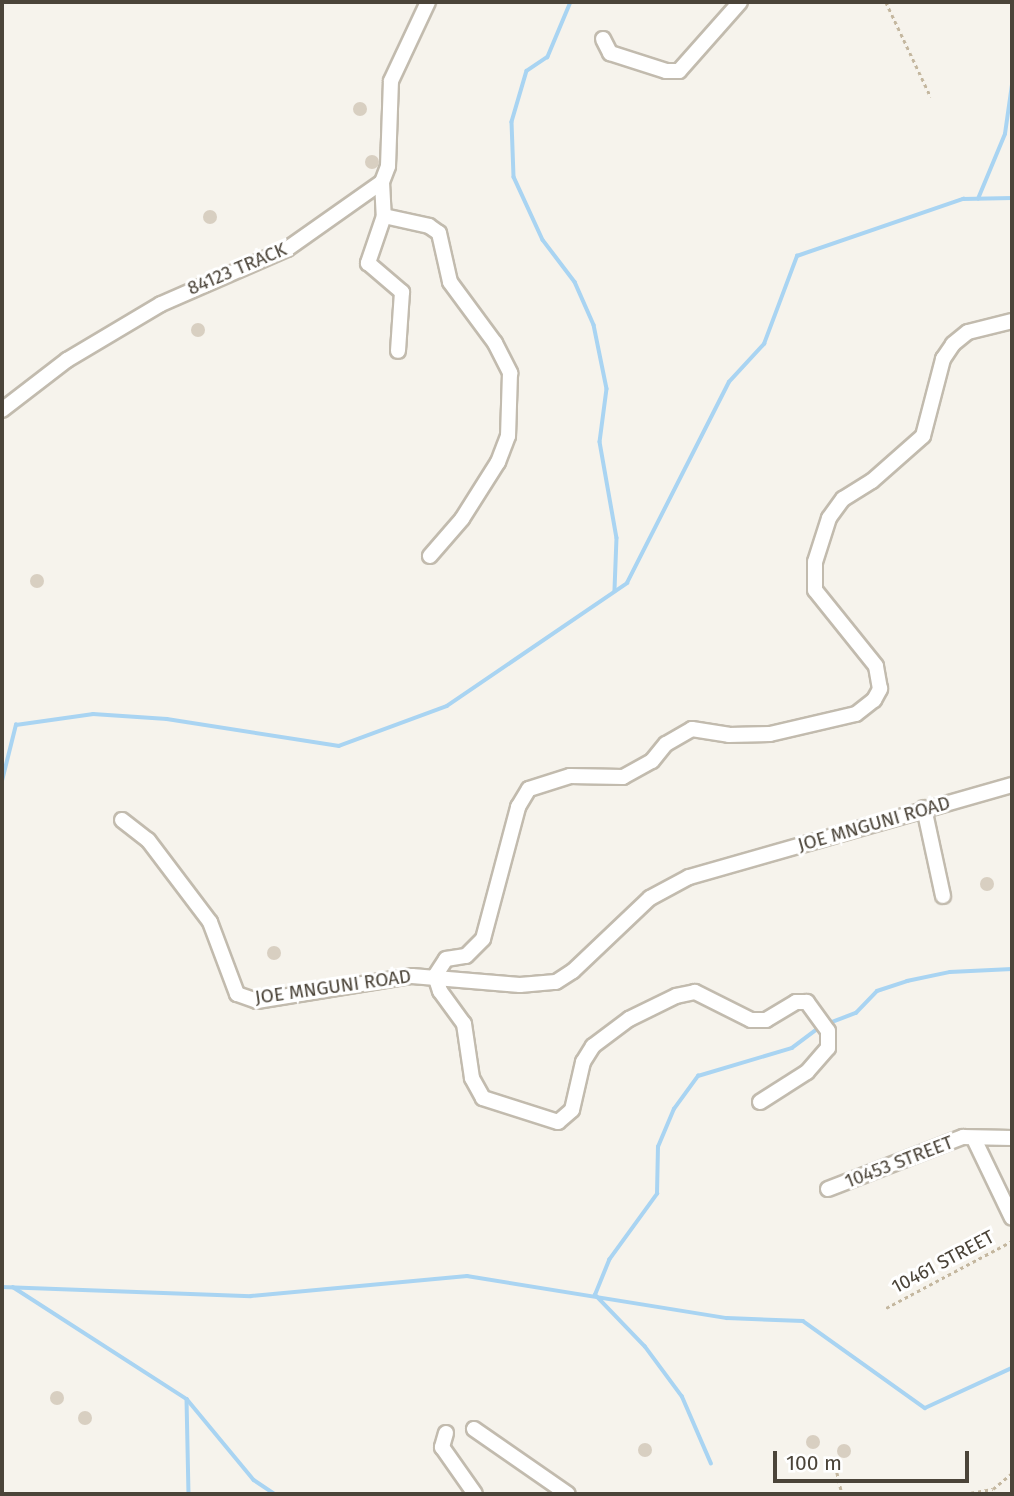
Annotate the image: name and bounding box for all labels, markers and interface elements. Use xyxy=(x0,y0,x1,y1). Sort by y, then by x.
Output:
street label: 84123 TRACK xyxy=(184,238,290,300)
street label: JOE MNGUNI ROAD xyxy=(795,791,953,857)
street label: JOE MNGUNI ROAD xyxy=(253,965,413,1009)
street label: 10453 STREET xyxy=(842,1131,956,1193)
street label: 10461 STREET xyxy=(888,1225,998,1299)
scale bar xyxy=(776,1436,972,1480)
text: 100 m xyxy=(786,1450,842,1476)

